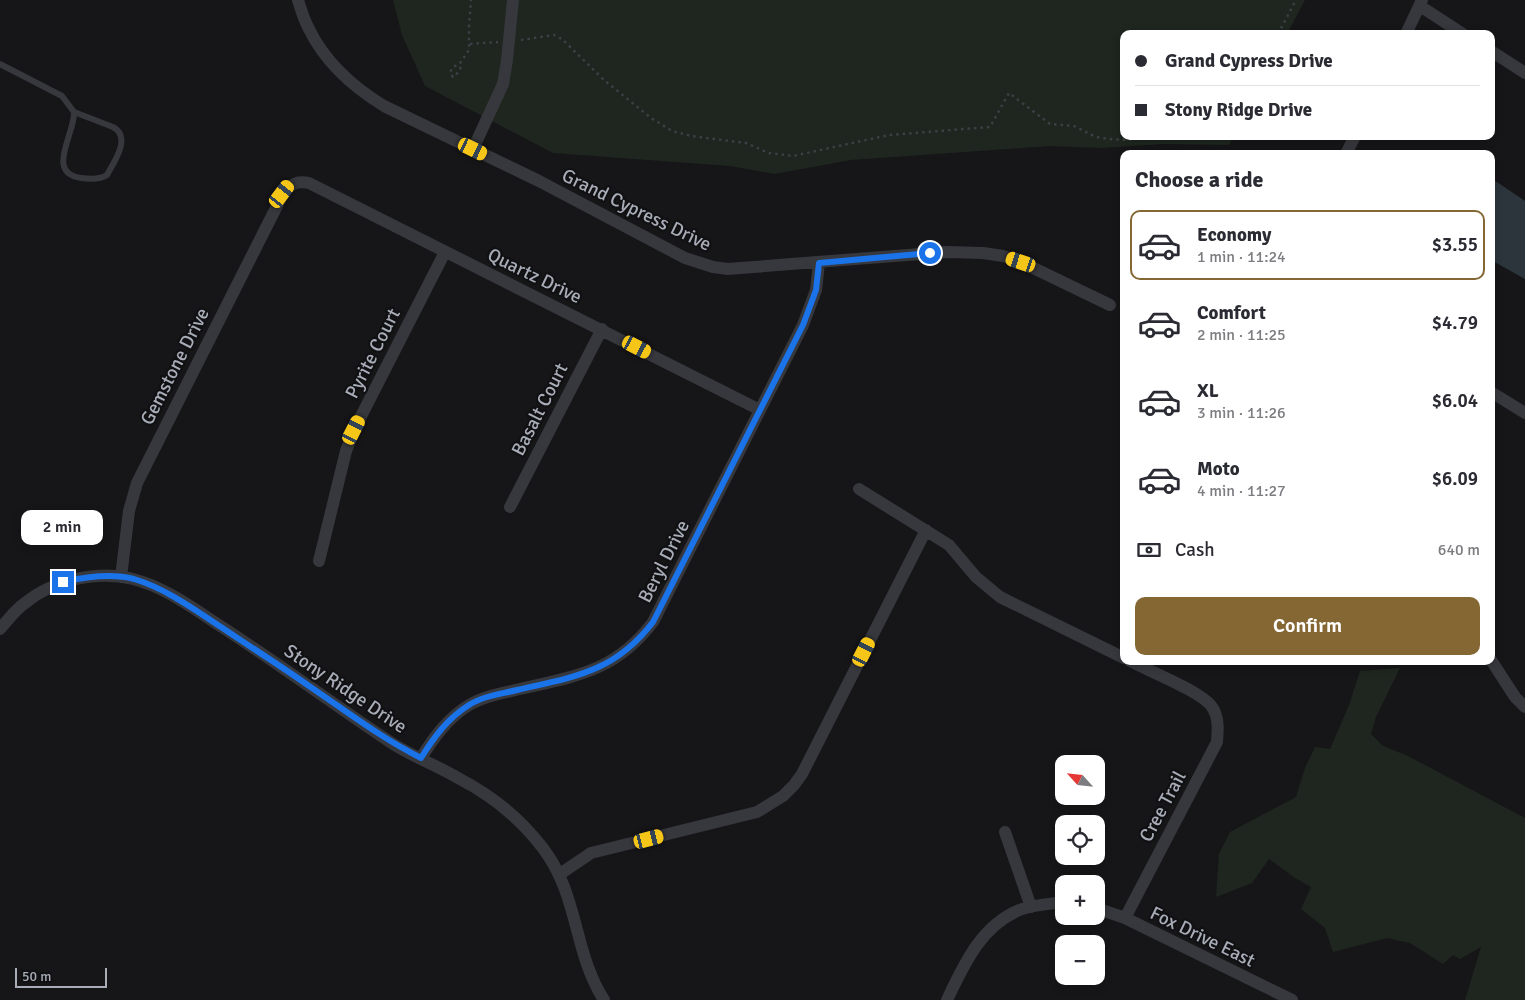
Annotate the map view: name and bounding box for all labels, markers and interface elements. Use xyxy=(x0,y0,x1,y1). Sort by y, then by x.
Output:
text: Grand Cypress Drive xyxy=(1165,49,1333,73)
text: Stony Ridge Drive xyxy=(1165,98,1312,122)
car xyxy=(456,136,489,162)
street label: Grand Cypress Drive xyxy=(558,163,715,256)
text: Choose a ride xyxy=(1135,166,1263,193)
car xyxy=(266,178,297,210)
icon: car xyxy=(1137,223,1182,268)
text: Economy xyxy=(1197,223,1271,247)
text: $3.55 xyxy=(1432,233,1478,257)
route start xyxy=(919,242,941,264)
street label: Quartz Drive xyxy=(484,243,586,309)
text: 1 min · 11:24 xyxy=(1197,247,1286,267)
car xyxy=(1004,250,1037,274)
icon: car xyxy=(1137,301,1182,346)
text: Comfort xyxy=(1197,301,1266,325)
street label: Gemstone Drive xyxy=(135,304,215,429)
street label: Pyrite Court xyxy=(340,304,406,402)
text: $4.79 xyxy=(1432,311,1478,335)
text: 2 min · 11:25 xyxy=(1197,325,1286,345)
car xyxy=(620,334,653,360)
street label: Basalt Court xyxy=(506,359,574,460)
icon: car xyxy=(1137,379,1182,424)
text: XL xyxy=(1197,379,1219,403)
text: $6.04 xyxy=(1432,389,1478,413)
text: 3 min · 11:26 xyxy=(1197,403,1286,423)
car xyxy=(340,413,367,447)
icon: car xyxy=(1137,457,1182,502)
text: Moto xyxy=(1197,457,1240,481)
text: $6.09 xyxy=(1432,467,1478,491)
text: 4 min · 11:27 xyxy=(1197,481,1286,501)
callout: 2 min xyxy=(22,510,104,544)
street label: Beryl Drive xyxy=(633,516,695,607)
text: 2 min xyxy=(43,517,81,537)
icon: cash xyxy=(1135,536,1163,564)
text: Cash xyxy=(1175,538,1215,562)
text: 640 m xyxy=(1438,540,1480,560)
route end xyxy=(52,571,74,593)
button: Confirm xyxy=(1135,597,1480,655)
car xyxy=(850,635,877,669)
street label: Stony Ridge Drive xyxy=(280,639,411,739)
north arrow xyxy=(1055,755,1105,805)
map controls xyxy=(1055,755,1105,985)
street label: Cree Trail xyxy=(1134,767,1192,846)
button: locate xyxy=(1055,815,1105,865)
car xyxy=(632,828,665,850)
button: + xyxy=(1055,875,1105,925)
street label: Fox Drive East xyxy=(1146,901,1259,973)
button: − xyxy=(1055,935,1105,985)
scale bar xyxy=(15,965,108,988)
text: 50 m xyxy=(22,968,51,985)

